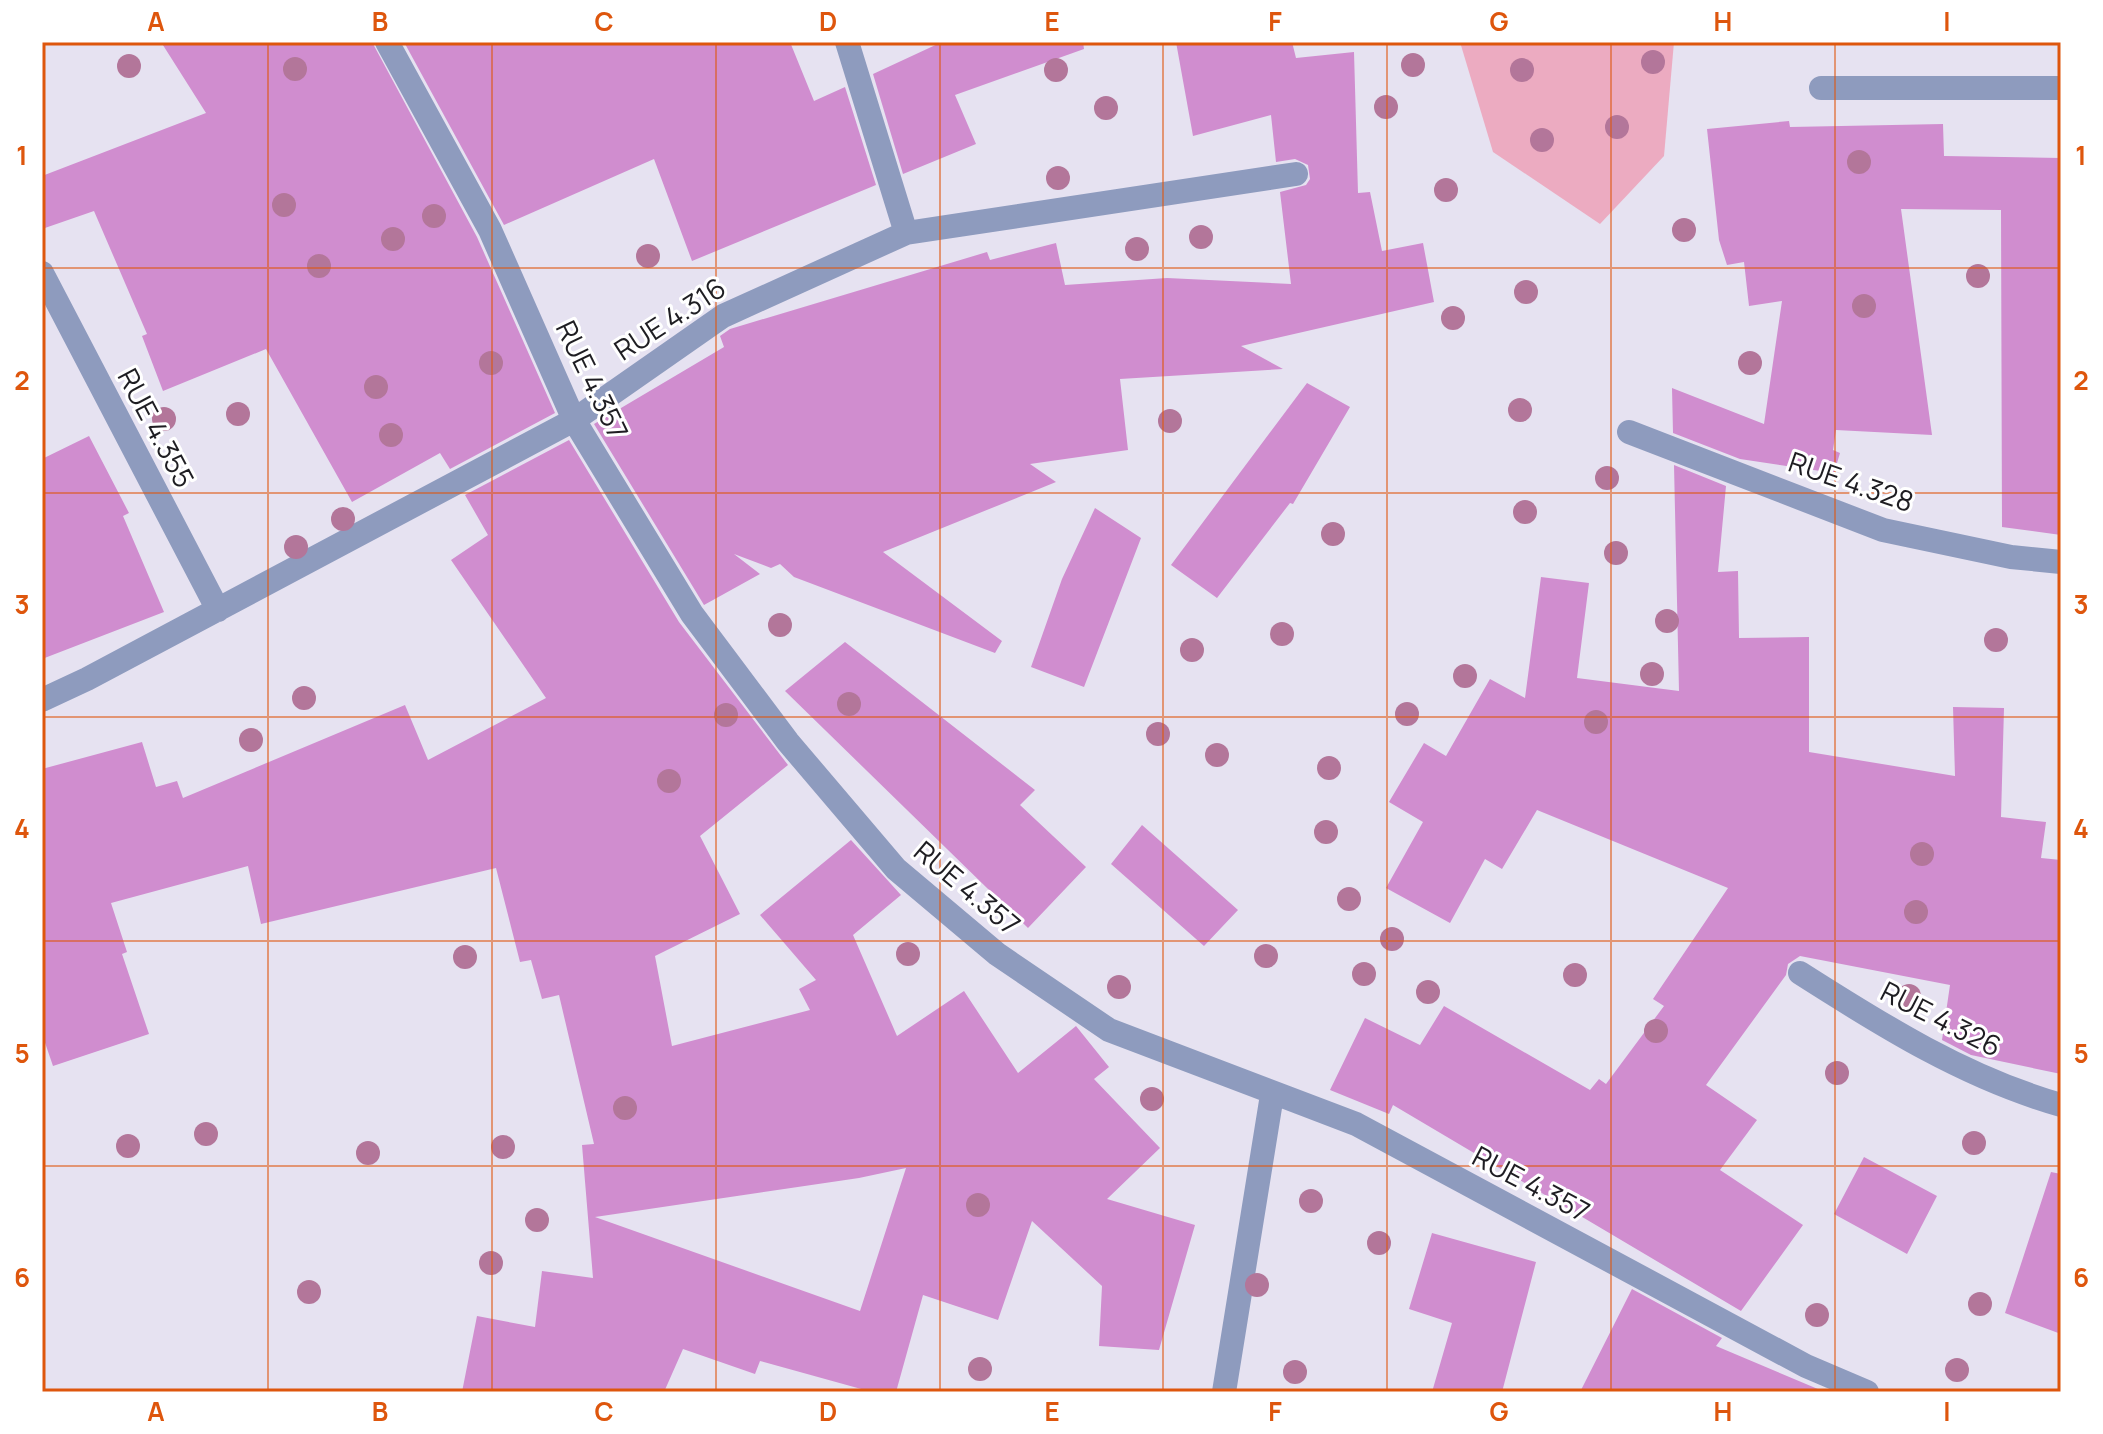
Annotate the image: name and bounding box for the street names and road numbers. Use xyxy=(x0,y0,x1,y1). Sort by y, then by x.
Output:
street label: RUE 4.316 xyxy=(606,268,733,368)
street label: RUE 4.357 xyxy=(548,314,638,445)
street label: RUE 4.355 xyxy=(110,361,204,494)
street label: RUE 4.328 xyxy=(1784,442,1919,520)
street label: RUE 4.357 xyxy=(907,832,1029,943)
street label: RUE 4.326 xyxy=(1875,972,2008,1065)
street label: RUE 4.357 xyxy=(1466,1136,1597,1230)

